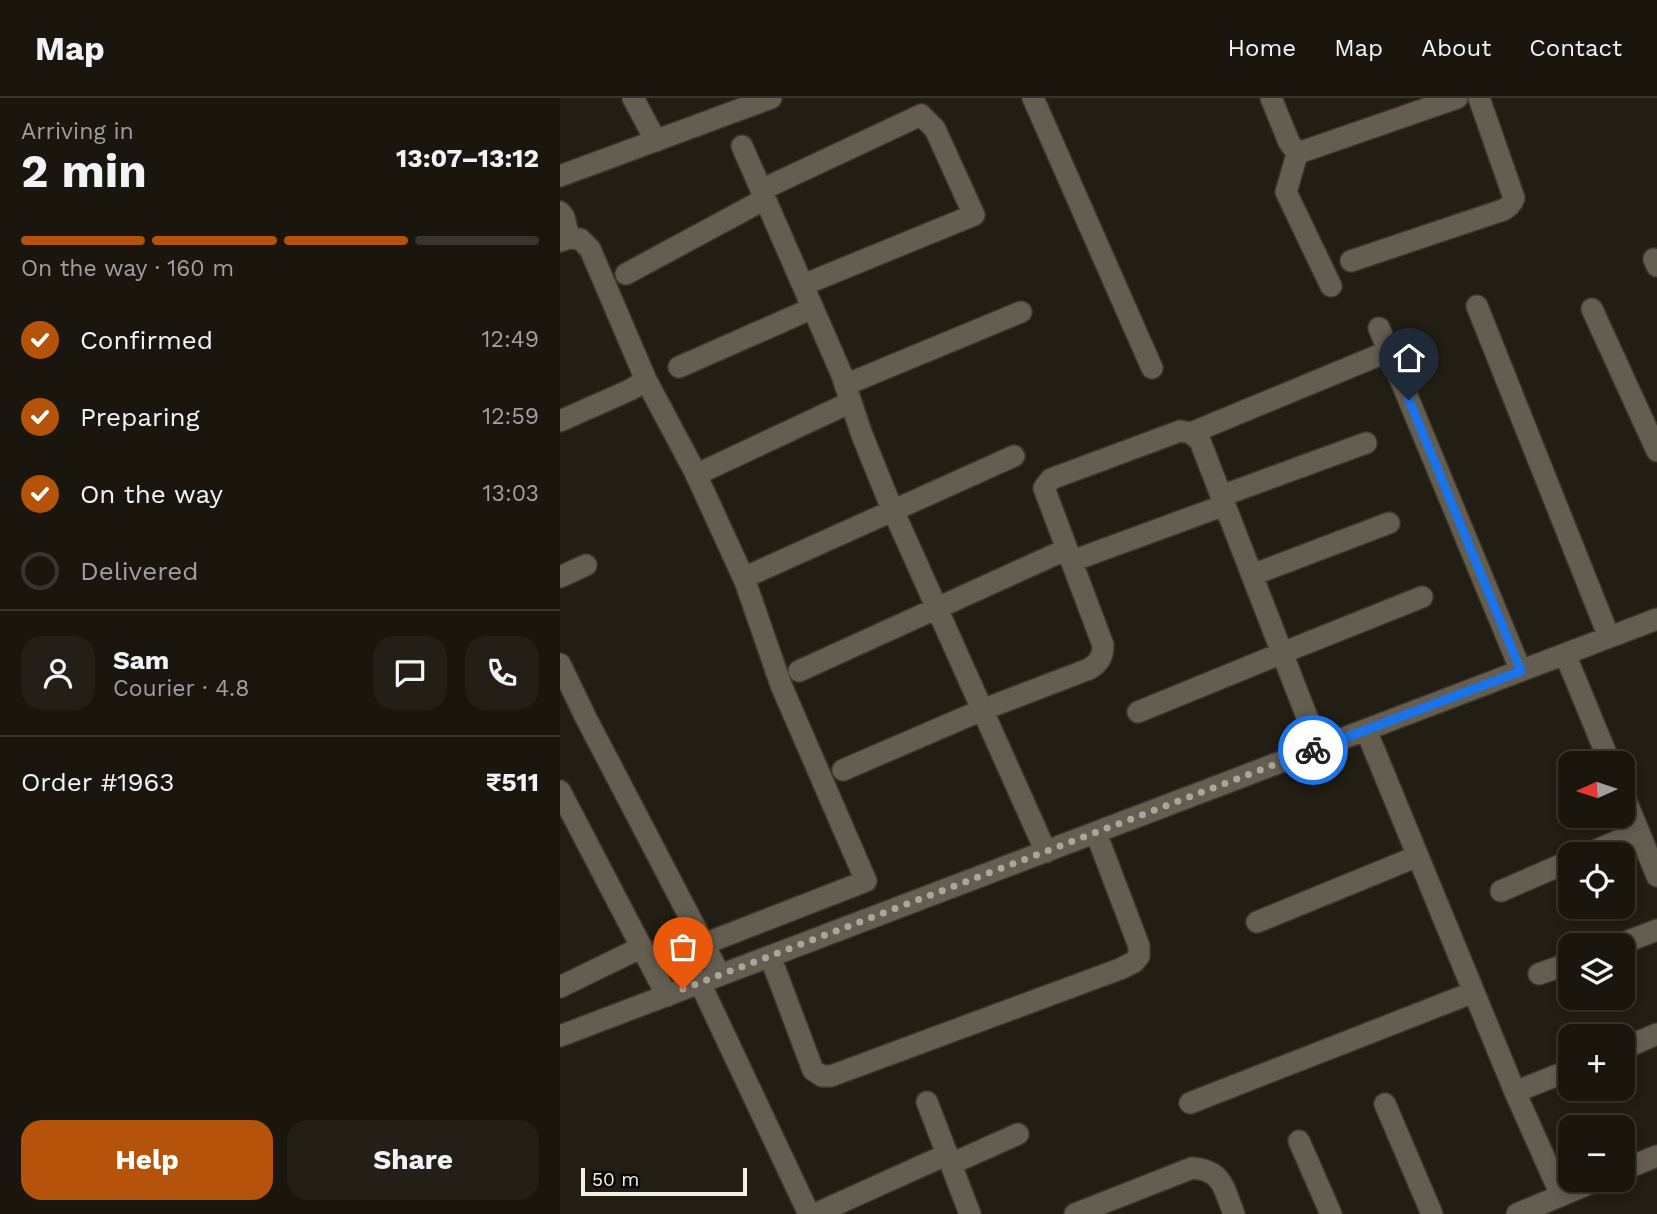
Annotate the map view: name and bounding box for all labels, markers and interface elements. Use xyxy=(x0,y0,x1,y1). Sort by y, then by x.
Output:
text: Map xyxy=(35,29,105,68)
text: Home xyxy=(1228,34,1296,62)
text: Map xyxy=(1334,34,1383,62)
text: About xyxy=(1421,34,1491,62)
text: Contact xyxy=(1529,34,1622,62)
text: Arriving in xyxy=(21,118,134,145)
text: 13:07–13:12 xyxy=(396,143,539,173)
text: 2 min xyxy=(21,144,147,198)
text: On the way · 160 m xyxy=(21,255,234,282)
icon: check xyxy=(21,321,59,359)
text: Confirmed xyxy=(80,325,213,355)
text: 12:49 xyxy=(482,326,539,353)
pin xyxy=(1379,328,1439,400)
icon: home xyxy=(1390,339,1428,377)
icon: check xyxy=(21,398,59,436)
text: Preparing xyxy=(80,402,200,432)
text: 12:59 xyxy=(482,403,539,430)
icon: check xyxy=(21,475,59,513)
text: On the way xyxy=(80,479,223,509)
text: 13:03 xyxy=(483,480,539,507)
text: Delivered xyxy=(80,556,199,586)
button: person xyxy=(21,636,95,710)
button: chat xyxy=(373,636,447,710)
button: phone xyxy=(465,636,539,710)
text: Sam xyxy=(113,645,169,675)
text: Courier · 4.8 xyxy=(113,675,249,702)
courier xyxy=(1278,715,1348,785)
icon: bike xyxy=(1294,731,1332,769)
north arrow xyxy=(1558,751,1634,828)
map controls xyxy=(1558,751,1635,1192)
text: Order #1963 xyxy=(21,767,174,797)
text: ₹511 xyxy=(486,767,539,797)
button: locate xyxy=(1558,842,1635,919)
pin xyxy=(653,917,713,989)
icon: bag xyxy=(664,928,702,966)
button: layers xyxy=(1558,933,1635,1010)
button: + xyxy=(1558,1024,1635,1101)
button: − xyxy=(1558,1115,1635,1192)
button: Help xyxy=(21,1120,273,1200)
button: Share xyxy=(287,1120,539,1200)
scale bar xyxy=(581,1165,747,1197)
text: 50 m xyxy=(592,1168,639,1191)

